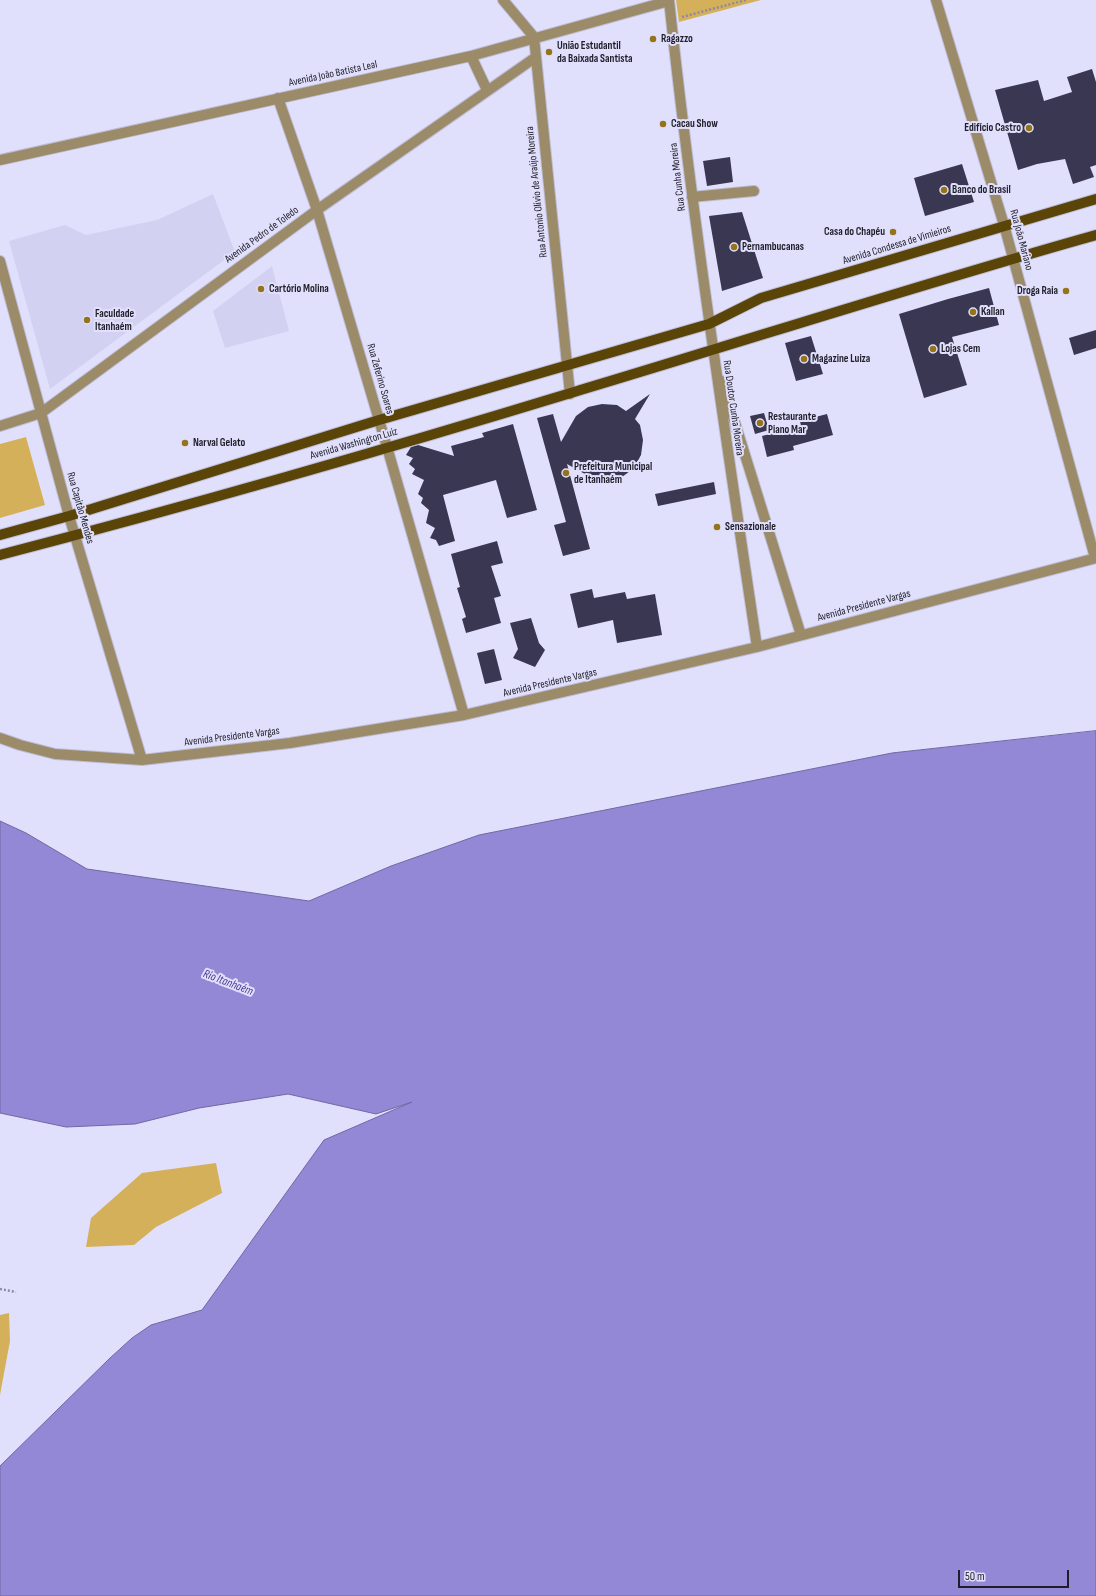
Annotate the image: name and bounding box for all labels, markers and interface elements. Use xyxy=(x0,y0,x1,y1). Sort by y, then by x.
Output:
place label: Ragazzo xyxy=(661,32,693,46)
marker: Ragazzo xyxy=(648,34,658,44)
place label: União Estudantil da Baixada Santista xyxy=(557,39,633,65)
marker: União Estudantil da Baixada Santista xyxy=(544,47,554,57)
street label: Avenida João Batista Leal xyxy=(287,58,379,90)
place label: Cacau Show xyxy=(671,117,718,131)
marker: Cacau Show xyxy=(658,119,668,129)
place label: Edifício Castro xyxy=(964,121,1021,135)
marker: Edifício Castro xyxy=(1024,123,1034,133)
street label: Rua Antonio Olívio de Araújo Moreira xyxy=(524,126,550,258)
street label: Rua Cunha Moreira xyxy=(667,142,689,212)
place label: Banco do Brasil xyxy=(952,183,1011,197)
marker: Banco do Brasil xyxy=(939,185,949,195)
street label: Avenida Pedro de Toledo xyxy=(222,204,302,266)
street label: Rua João Mariano xyxy=(1007,208,1035,272)
street label: Avenida Condessa de Vimieiros xyxy=(841,222,953,268)
place label: Casa do Chapéu xyxy=(824,225,885,239)
marker: Casa do Chapéu xyxy=(888,227,898,237)
place label: Pernambucanas xyxy=(742,240,804,254)
marker: Pernambucanas xyxy=(729,242,739,252)
place label: Cartório Molina xyxy=(269,282,329,296)
marker: Cartório Molina xyxy=(256,284,266,294)
place label: Droga Raia xyxy=(1017,284,1058,298)
marker: Droga Raia xyxy=(1061,286,1071,296)
place label: Kallan xyxy=(981,305,1005,319)
place label: Faculdade Itanhaém xyxy=(95,307,134,333)
marker: Kallan xyxy=(968,307,978,317)
marker: Faculdade Itanhaém xyxy=(82,315,92,325)
street label: Rua Zeferino Soares xyxy=(364,342,396,416)
place label: Lojas Cem xyxy=(941,342,980,356)
marker: Lojas Cem xyxy=(928,344,938,354)
place label: Magazine Luiza xyxy=(812,352,870,366)
marker: Magazine Luiza xyxy=(799,354,809,364)
street label: Rua Doutor Cunha Moreira xyxy=(720,360,746,456)
place label: Restaurante Piano Mar xyxy=(768,410,816,436)
marker: Restaurante Piano Mar xyxy=(755,418,765,428)
street label: Avenida Washington Luiz xyxy=(309,425,399,463)
place label: Narval Gelato xyxy=(193,436,245,450)
marker: Narval Gelato xyxy=(180,438,190,448)
place label: Prefeitura Municipal de Itanhaém xyxy=(574,460,652,486)
marker: Prefeitura Municipal de Itanhaém xyxy=(561,468,571,478)
street label: Rua Capitão Mendes xyxy=(63,471,97,545)
place label: Sensazionale xyxy=(725,520,776,534)
marker: Sensazionale xyxy=(712,522,722,532)
street label: Avenida Presidente Vargas xyxy=(816,587,912,625)
street label: Avenida Presidente Vargas xyxy=(502,666,598,700)
street label: Avenida Presidente Vargas xyxy=(184,725,280,749)
water label: Rio Itanhaém xyxy=(201,967,255,999)
scale bar xyxy=(960,1562,1071,1588)
text: 50 m xyxy=(965,1569,985,1584)

